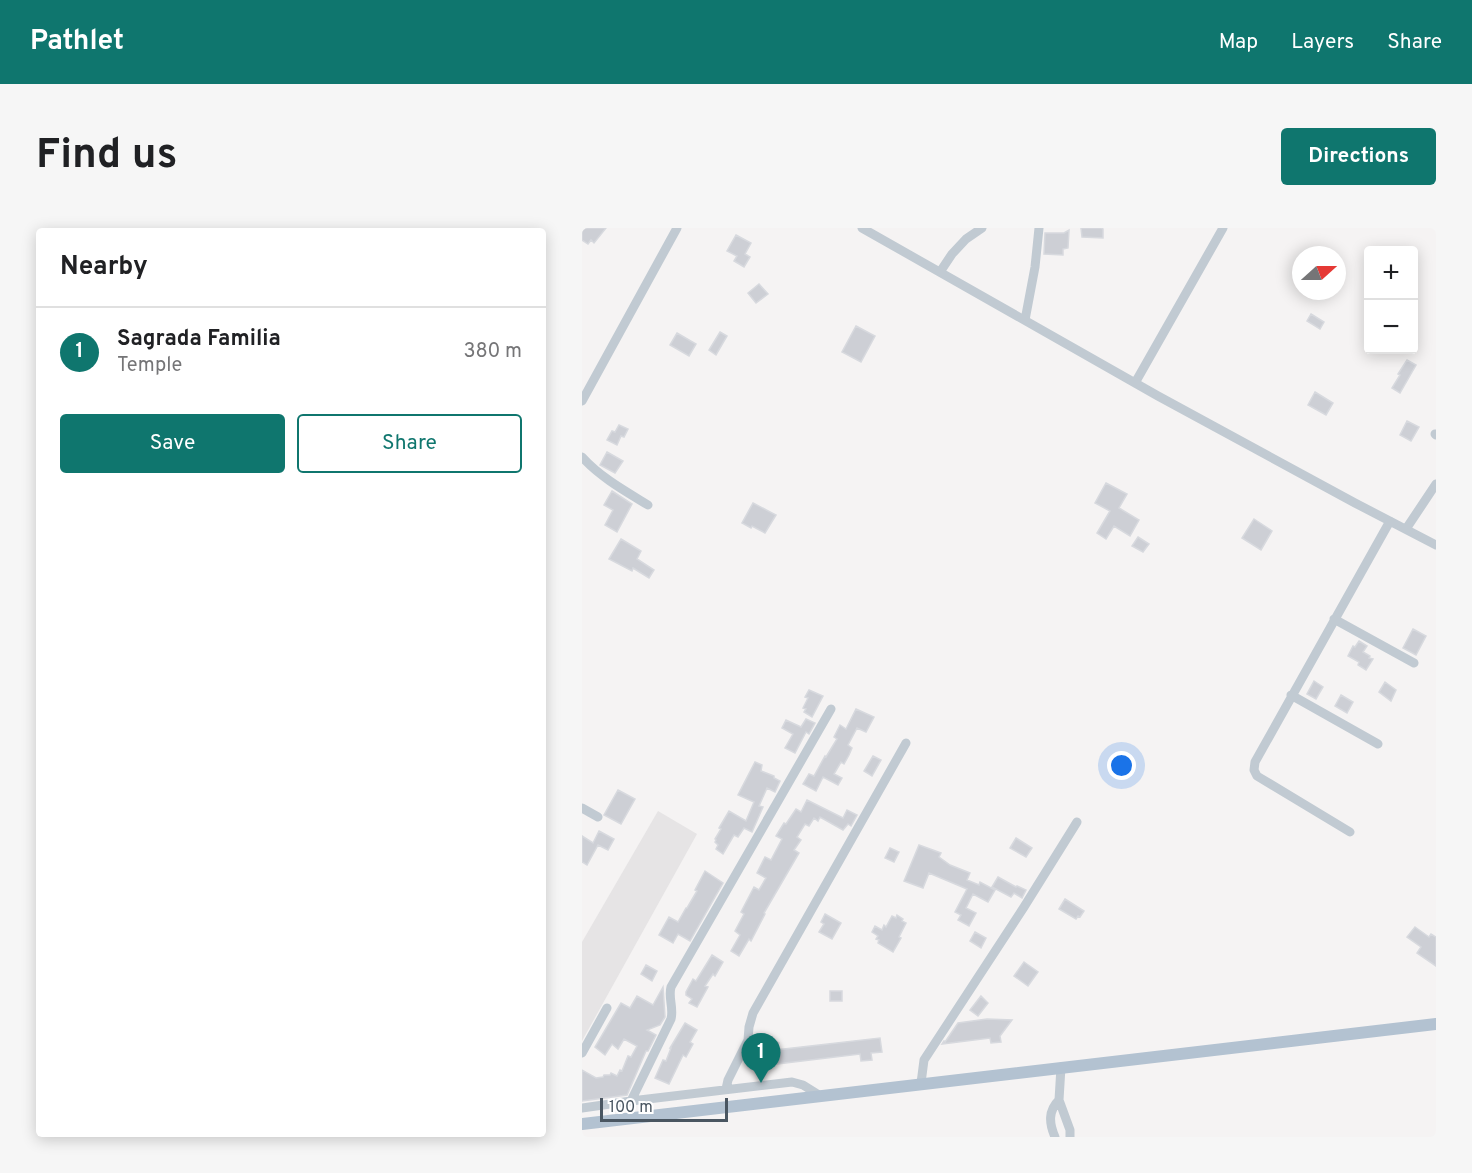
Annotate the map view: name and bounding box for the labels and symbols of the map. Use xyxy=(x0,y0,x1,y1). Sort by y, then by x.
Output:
north arrow xyxy=(1292,246,1346,300)
your location xyxy=(1107,751,1136,780)
pin: 1 xyxy=(742,1034,780,1083)
scale bar xyxy=(600,1095,728,1122)

